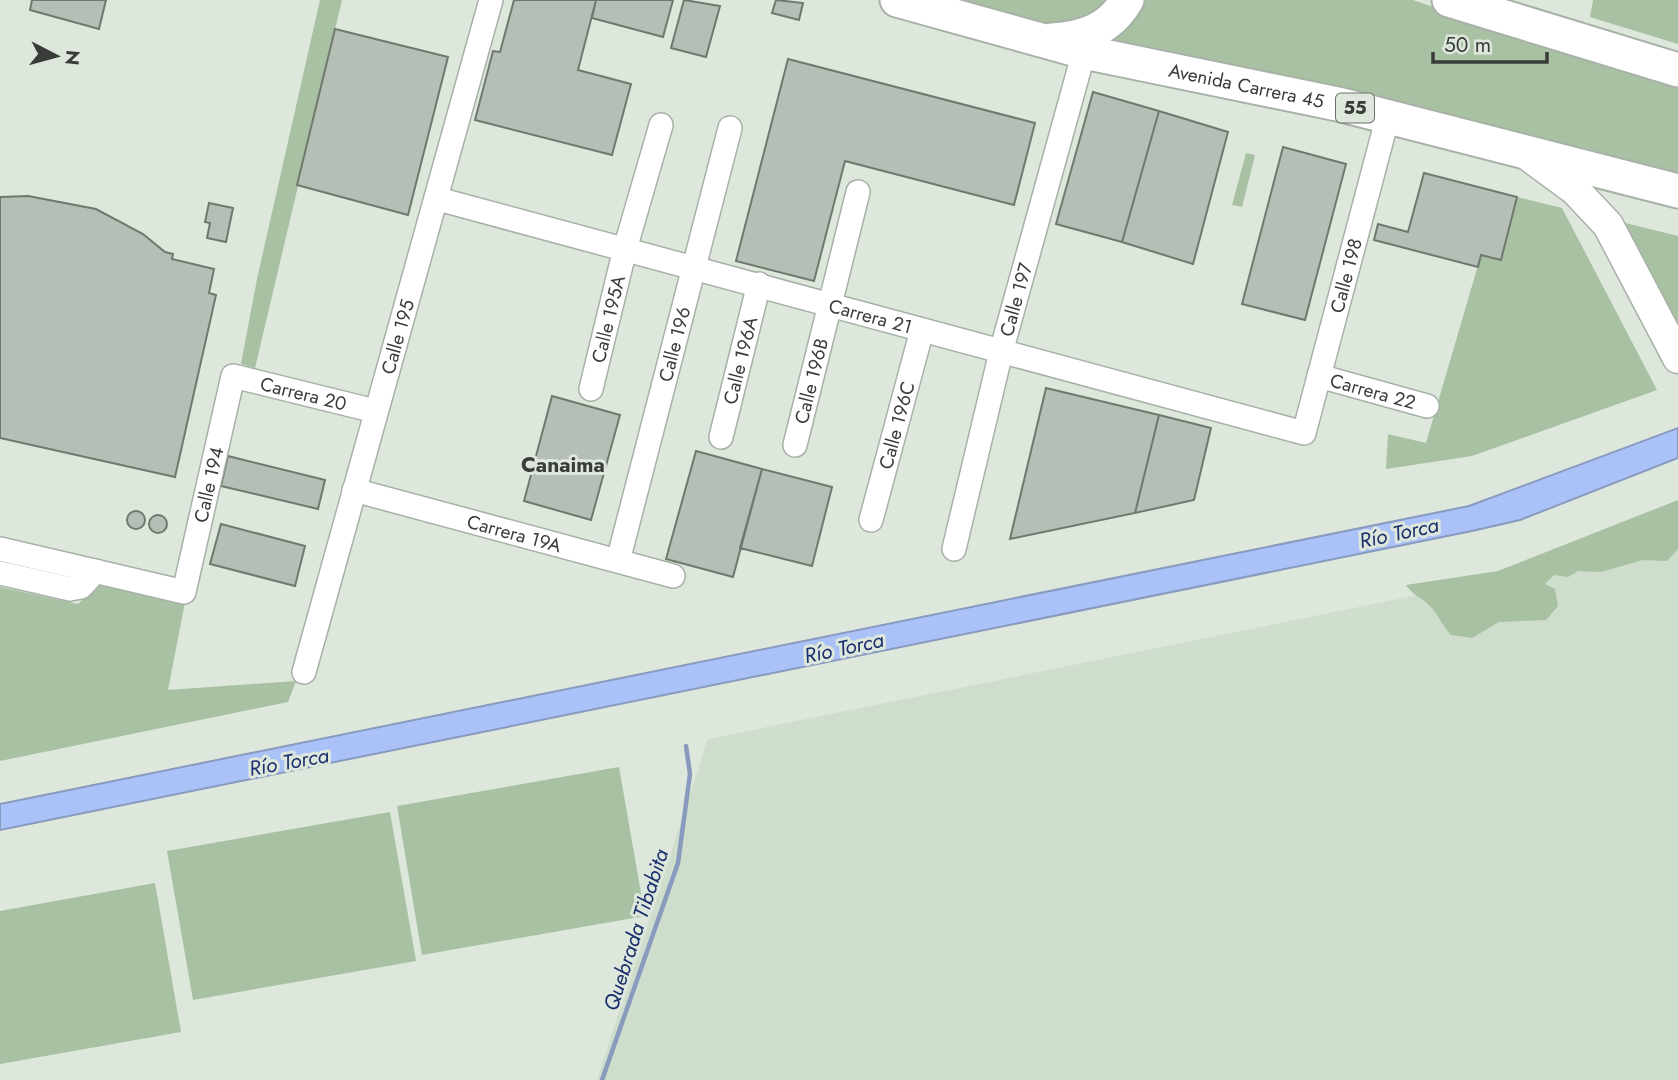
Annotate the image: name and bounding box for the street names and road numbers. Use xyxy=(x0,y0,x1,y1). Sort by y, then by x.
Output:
street label: Avenida Carrera 45 xyxy=(1166,56,1327,115)
road number: 55 xyxy=(1336,94,1374,122)
street label: Calle 198 xyxy=(1323,235,1369,316)
street label: Calle 197 xyxy=(992,260,1039,339)
street label: Calle 195A xyxy=(584,272,632,366)
street label: Carrera 21 xyxy=(826,292,915,340)
street label: Calle 195 xyxy=(374,296,421,377)
street label: Calle 196 xyxy=(651,304,697,385)
street label: Calle 196A xyxy=(716,313,764,407)
street label: Calle 196B xyxy=(787,335,835,427)
street label: Carrera 22 xyxy=(1327,366,1419,416)
street label: Carrera 20 xyxy=(257,370,350,417)
street label: Calle 196C xyxy=(872,378,921,472)
street label: Calle 194 xyxy=(187,444,230,525)
street label: Carrera 19A xyxy=(464,508,565,559)

